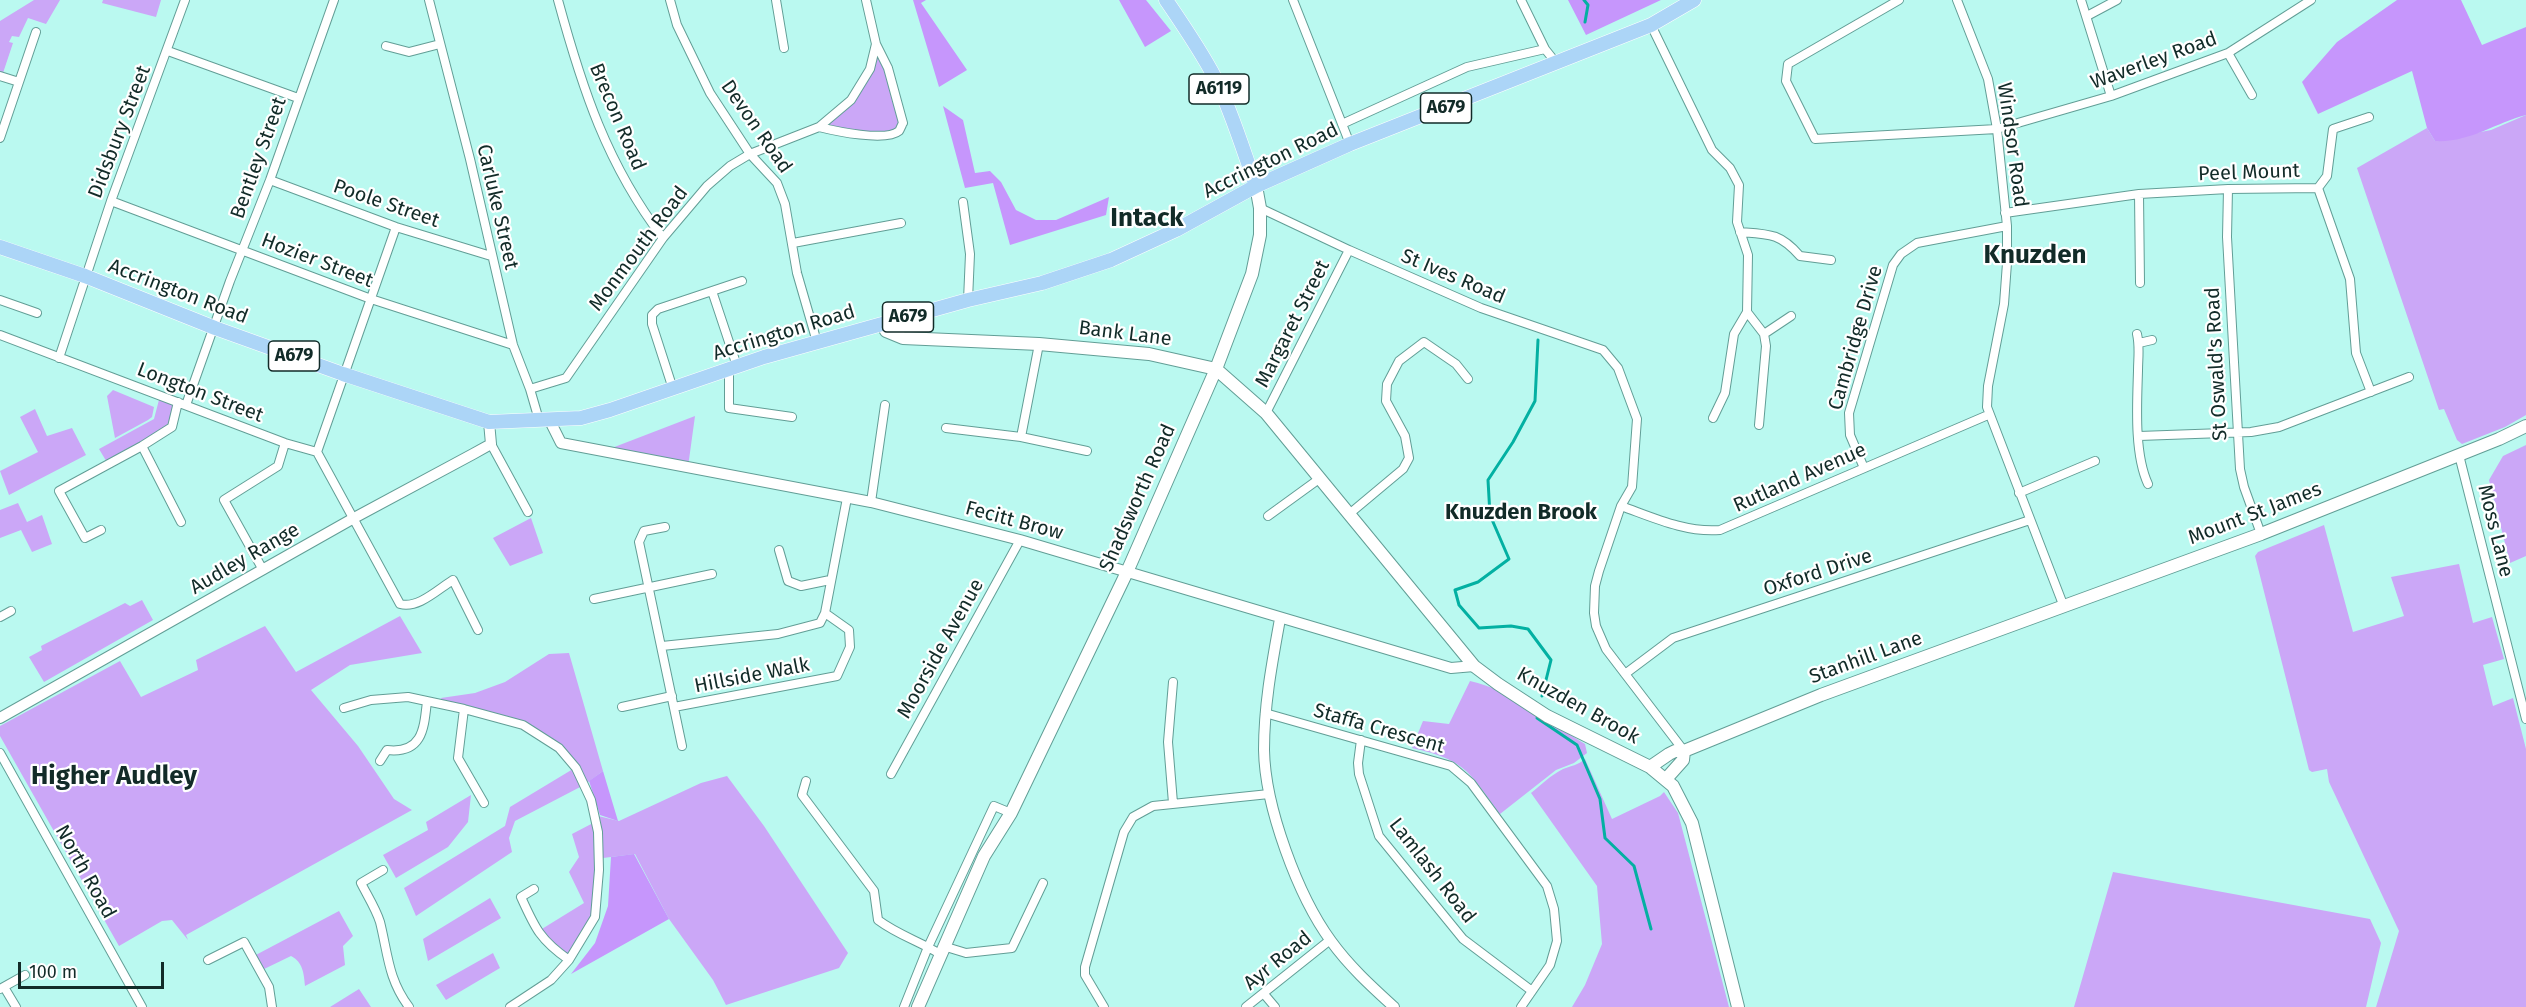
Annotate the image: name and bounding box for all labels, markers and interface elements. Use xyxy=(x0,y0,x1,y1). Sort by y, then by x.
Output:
street label: Waverley Road xyxy=(2088,27,2220,95)
street label: Brecon Road xyxy=(584,60,650,174)
street label: Didsbury Street xyxy=(84,62,156,202)
road number: A6119 xyxy=(1189,74,1249,104)
street label: Devon Road xyxy=(715,76,797,178)
street label: Windsor Road xyxy=(1991,81,2033,209)
road number: A679 xyxy=(1420,93,1472,123)
street label: Bentley Street xyxy=(226,94,292,222)
street label: Accrington Road xyxy=(1199,118,1343,204)
street label: Carluke Street xyxy=(471,142,523,272)
street label: Peel Mount xyxy=(2198,159,2300,187)
street label: Poole Street xyxy=(330,175,442,233)
street label: Monmouth Road xyxy=(584,182,694,316)
district label: Intack xyxy=(1110,203,1184,235)
street label: Hozier Street xyxy=(258,229,376,293)
district label: Knuzden xyxy=(1984,240,2086,272)
street label: St Ives Road xyxy=(1397,244,1509,310)
street label: Accrington Road xyxy=(105,254,251,330)
street label: Margaret Street xyxy=(1251,256,1335,392)
street label: Cambridge Drive xyxy=(1824,263,1888,413)
street label: St Oswald's Road xyxy=(2201,287,2233,441)
street label: Accrington Road xyxy=(710,300,858,366)
road number: A679 xyxy=(882,302,934,332)
street label: Bank Lane xyxy=(1077,316,1173,352)
road number: A679 xyxy=(268,341,320,371)
street label: Longton Street xyxy=(134,358,266,428)
street label: Shadsworth Road xyxy=(1095,421,1181,575)
street label: Rutland Avenue xyxy=(1730,438,1870,518)
street label: Mount St James xyxy=(2185,478,2325,550)
street label: Moss Lane xyxy=(2472,482,2518,580)
street label: Fecitt Brow xyxy=(962,496,1066,546)
district label: Knuzden Brook xyxy=(1445,500,1597,526)
street label: Audley Range xyxy=(186,518,304,600)
street label: Oxford Drive xyxy=(1761,544,1875,602)
street label: Moorside Avenue xyxy=(893,575,989,723)
street label: Stanhill Lane xyxy=(1806,627,1926,689)
street label: Hillside Walk xyxy=(692,653,812,699)
street label: Knuzden Brook xyxy=(1512,662,1644,750)
street label: Staffa Crescent xyxy=(1311,699,1447,759)
district label: Higher Audley xyxy=(31,761,197,793)
street label: Lamlash Road xyxy=(1384,814,1480,928)
street label: North Road xyxy=(49,821,121,923)
street label: Ayr Road xyxy=(1239,926,1317,996)
scale bar xyxy=(21,950,166,988)
text: 100 m xyxy=(29,961,77,983)

